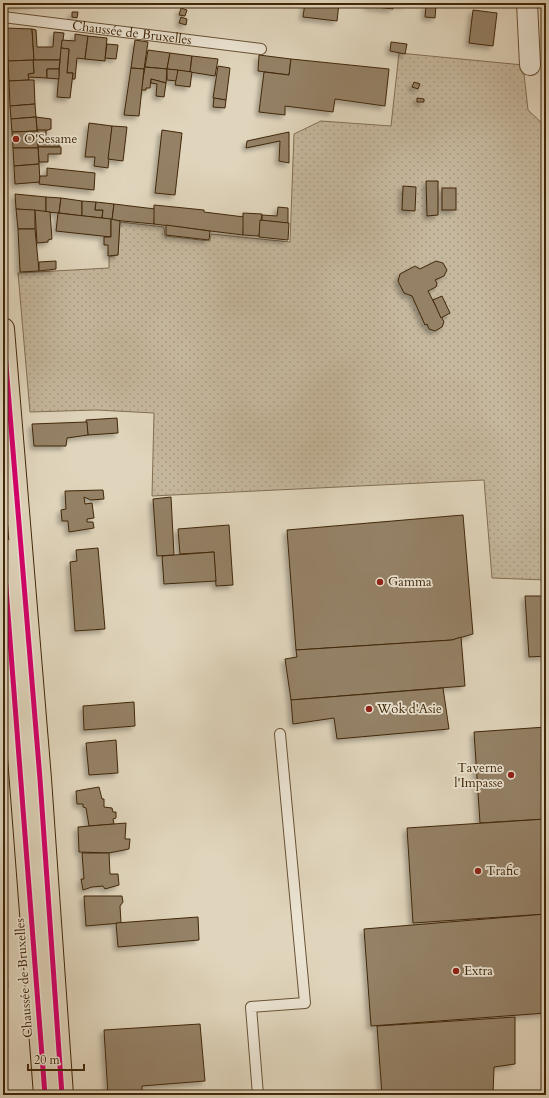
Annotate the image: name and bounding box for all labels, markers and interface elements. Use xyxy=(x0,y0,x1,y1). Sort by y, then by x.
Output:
street label: Chaussée de Bruxelles xyxy=(71,17,193,49)
place label: O'Sesame xyxy=(24,130,78,148)
marker: O'Sesame xyxy=(11,134,21,144)
place label: Gamma xyxy=(388,573,432,591)
marker: Gamma xyxy=(375,577,385,587)
place label: Wok d'Asie xyxy=(376,700,442,718)
marker: Wok d'Asie xyxy=(364,704,374,714)
place label: Taverne l'Impasse xyxy=(454,759,503,792)
marker: Taverne l'Impasse xyxy=(506,770,516,780)
place label: Trafic xyxy=(486,862,519,880)
marker: Trafic xyxy=(473,866,483,876)
street label: Chaussée de Bruxelles xyxy=(11,917,37,1039)
place label: Extra xyxy=(464,962,493,980)
marker: Extra xyxy=(451,966,461,976)
scale bar xyxy=(28,1046,84,1072)
text: 20 m xyxy=(34,1052,61,1068)

